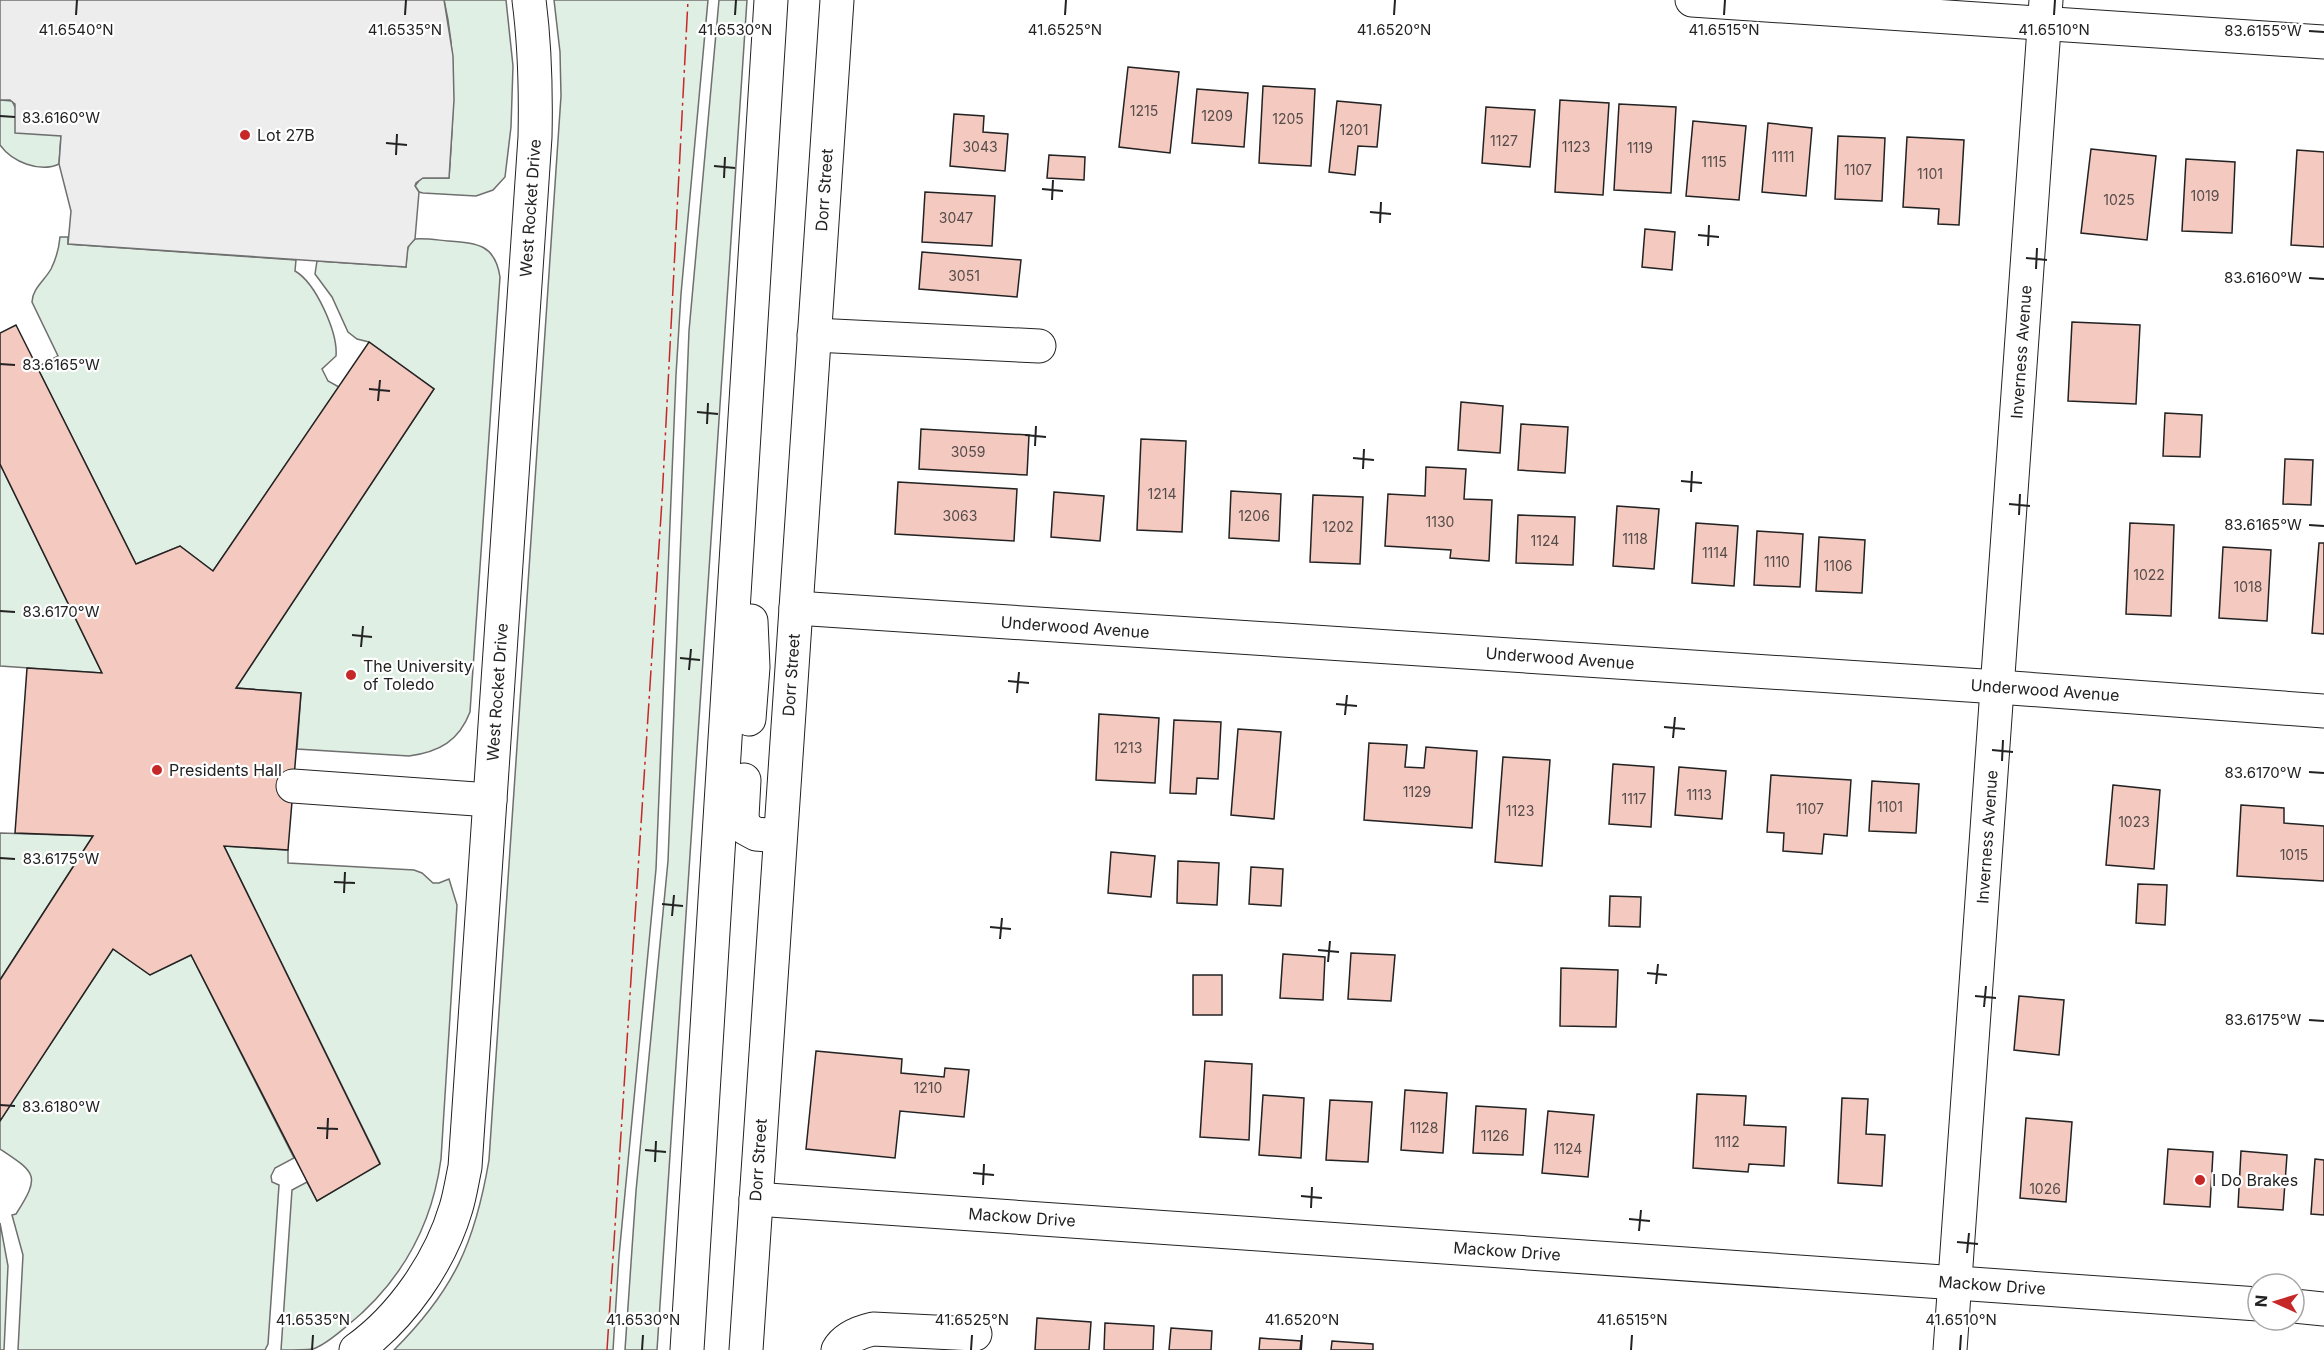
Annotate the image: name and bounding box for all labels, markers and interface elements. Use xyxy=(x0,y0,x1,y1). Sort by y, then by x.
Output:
text: 41.6540°N xyxy=(38,20,114,39)
text: 41.6535°N xyxy=(368,20,442,39)
text: 41.6530°N xyxy=(698,20,772,39)
text: 41.6525°N xyxy=(1028,20,1102,39)
text: 41.6520°N xyxy=(1357,20,1431,39)
text: 41.6515°N xyxy=(1688,20,1760,39)
text: 41.6510°N xyxy=(2018,20,2090,39)
text: 83.6155°W xyxy=(2224,21,2302,40)
house number: 1215 xyxy=(1130,102,1158,119)
house number: 1209 xyxy=(1201,107,1233,124)
text: 83.6160°W xyxy=(22,108,100,127)
house number: 1205 xyxy=(1272,110,1304,127)
house number: 1201 xyxy=(1340,121,1368,138)
place label: Lot 27B xyxy=(257,125,315,145)
marker: Lot 27B xyxy=(238,128,252,142)
house number: 1127 xyxy=(1490,132,1518,149)
street label: West Rocket Drive xyxy=(515,138,545,278)
house number: 3043 xyxy=(962,138,998,155)
house number: 1123 xyxy=(1562,138,1590,155)
house number: 1119 xyxy=(1627,139,1653,156)
street label: Dorr Street xyxy=(811,148,837,232)
house number: 1111 xyxy=(1772,148,1794,165)
house number: 1115 xyxy=(1701,153,1727,170)
house number: 1107 xyxy=(1844,161,1872,178)
house number: 1101 xyxy=(1917,165,1943,182)
house number: 1019 xyxy=(2191,187,2219,204)
house number: 1025 xyxy=(2103,191,2135,208)
house number: 3047 xyxy=(939,209,973,226)
house number: 3051 xyxy=(948,267,980,284)
text: 83.6160°W xyxy=(2224,268,2302,287)
street label: Inverness Avenue xyxy=(2006,284,2036,420)
text: 83.6165°W xyxy=(22,355,100,374)
house number: 3059 xyxy=(951,443,985,460)
house number: 1214 xyxy=(1148,485,1176,502)
house number: 3063 xyxy=(943,507,977,524)
house number: 1206 xyxy=(1238,507,1270,524)
house number: 1130 xyxy=(1426,513,1454,530)
text: 83.6165°W xyxy=(2224,515,2302,534)
house number: 1202 xyxy=(1322,518,1354,535)
house number: 1118 xyxy=(1622,530,1648,547)
house number: 1124 xyxy=(1531,532,1559,549)
house number: 1114 xyxy=(1702,544,1728,561)
house number: 1110 xyxy=(1764,553,1790,570)
house number: 1106 xyxy=(1824,557,1852,574)
house number: 1022 xyxy=(2133,566,2165,583)
house number: 1018 xyxy=(2234,578,2262,595)
text: 83.6170°W xyxy=(23,602,100,621)
street label: Underwood Avenue xyxy=(1000,612,1150,642)
street label: West Rocket Drive xyxy=(482,622,512,762)
street label: Dorr Street xyxy=(778,633,804,717)
street label: Underwood Avenue xyxy=(1485,643,1635,673)
place label: The University of Toledo xyxy=(363,656,473,694)
marker: The University of Toledo xyxy=(344,668,358,682)
street label: Underwood Avenue xyxy=(1970,675,2120,705)
house number: 1213 xyxy=(1114,739,1142,756)
place label: Presidents Hall xyxy=(169,760,282,780)
marker: Presidents Hall xyxy=(150,763,164,777)
text: 83.6170°W xyxy=(2225,763,2302,782)
street label: Inverness Avenue xyxy=(1972,769,2002,905)
house number: 1129 xyxy=(1403,783,1431,800)
house number: 1113 xyxy=(1686,786,1712,803)
house number: 1117 xyxy=(1621,790,1647,807)
house number: 1101 xyxy=(1877,798,1903,815)
house number: 1107 xyxy=(1796,800,1824,817)
house number: 1123 xyxy=(1506,802,1534,819)
house number: 1023 xyxy=(2118,813,2150,830)
house number: 1015 xyxy=(2280,846,2308,863)
text: 83.6175°W xyxy=(23,849,100,868)
text: 83.6175°W xyxy=(2225,1010,2302,1029)
house number: 1210 xyxy=(914,1079,942,1096)
text: 83.6180°W xyxy=(22,1097,100,1116)
street label: Dorr Street xyxy=(745,1118,771,1202)
house number: 1128 xyxy=(1410,1119,1438,1136)
house number: 1126 xyxy=(1481,1127,1509,1144)
house number: 1112 xyxy=(1714,1133,1740,1150)
house number: 1124 xyxy=(1554,1140,1582,1157)
place label: I Do Brakes xyxy=(2212,1170,2298,1190)
marker: I Do Brakes xyxy=(2193,1173,2207,1187)
house number: 1026 xyxy=(2029,1180,2061,1197)
street label: Mackow Drive xyxy=(968,1203,1076,1231)
street label: Mackow Drive xyxy=(1453,1237,1561,1265)
street label: Mackow Drive xyxy=(1938,1271,2046,1299)
north arrow xyxy=(2246,1272,2306,1332)
text: N xyxy=(2251,1294,2271,1308)
text: 41.6535°N xyxy=(276,1310,350,1329)
text: 41.6530°N xyxy=(606,1310,680,1329)
text: 41.6525°N xyxy=(935,1310,1009,1329)
text: 41.6520°N xyxy=(1265,1310,1339,1329)
text: 41.6515°N xyxy=(1596,1310,1668,1329)
text: 41.6510°N xyxy=(1925,1310,1997,1329)

